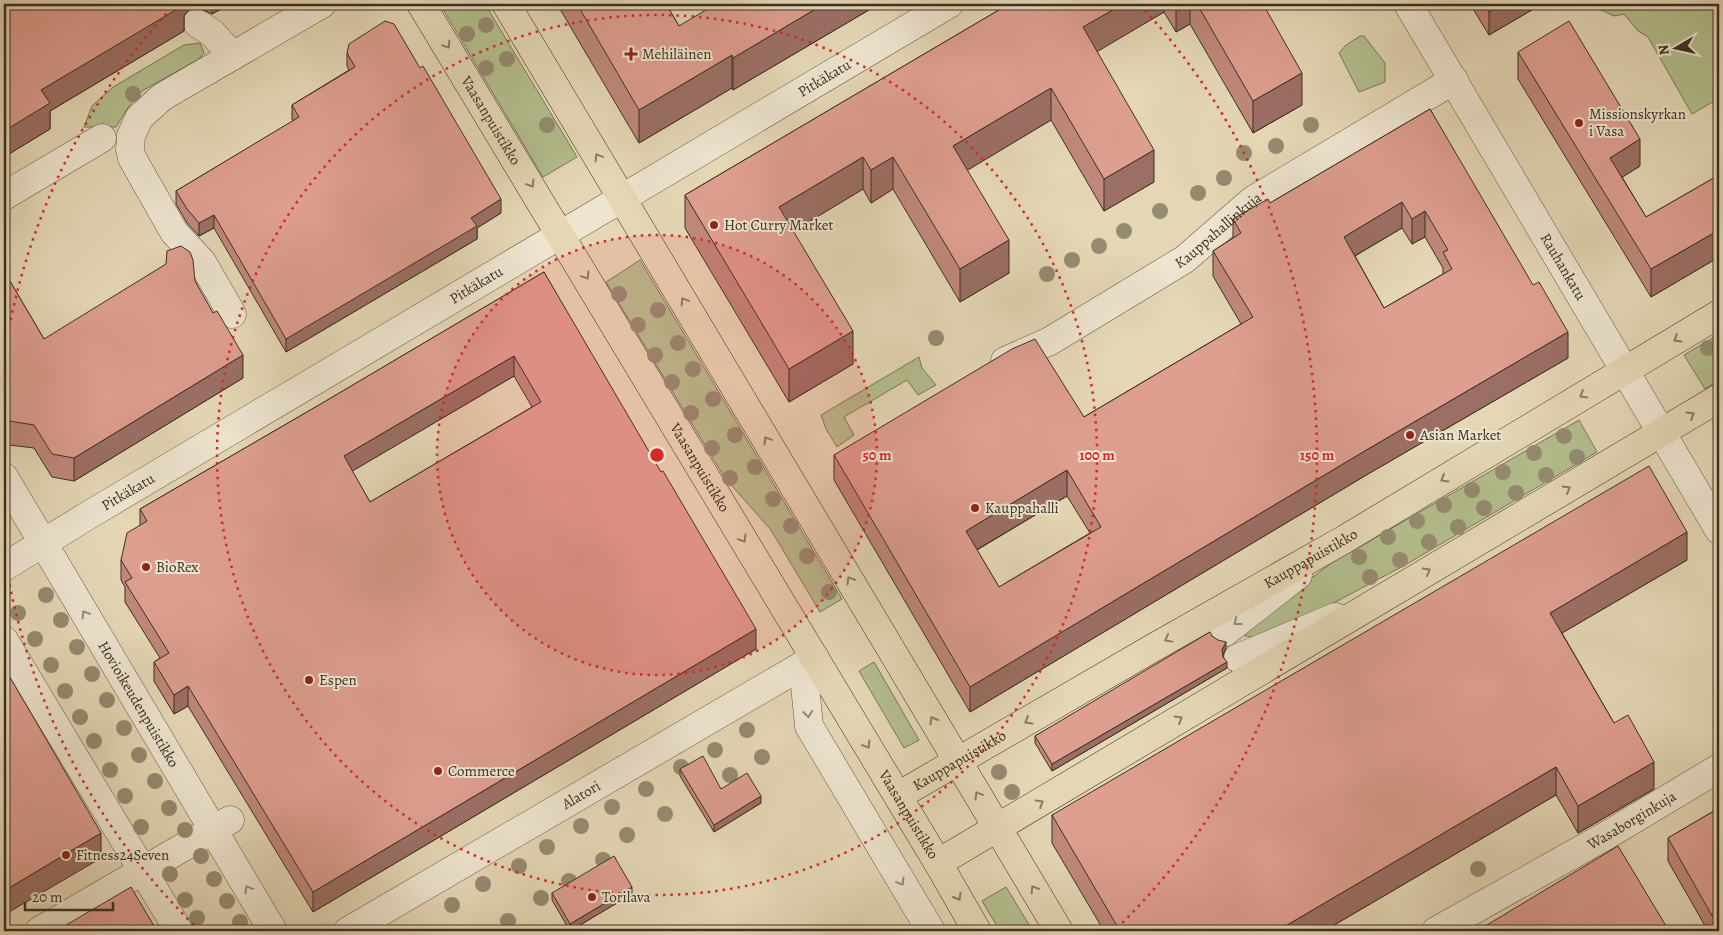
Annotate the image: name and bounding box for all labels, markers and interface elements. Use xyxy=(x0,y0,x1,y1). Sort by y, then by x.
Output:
north arrow xyxy=(1650,22,1700,72)
one-way arrow xyxy=(441,40,450,49)
text: N xyxy=(1653,43,1674,56)
place label: Mehiläinen xyxy=(642,44,711,64)
marker: Mehiläinen xyxy=(624,47,638,61)
street label: Pitkäkatu xyxy=(794,54,855,102)
street label: Vaasanpuistikko xyxy=(456,71,526,169)
place label: Missionskyrkan i Vasa xyxy=(1589,104,1686,141)
marker: Missionskyrkan i Vasa xyxy=(1573,117,1585,129)
one-way arrow xyxy=(594,153,604,162)
one-way arrow xyxy=(525,179,535,188)
street label: Kauppahallinkuja xyxy=(1171,187,1265,273)
place label: Hot Curry Market xyxy=(724,215,833,235)
marker: Hot Curry Market xyxy=(708,219,720,231)
street label: Rauhankatu xyxy=(1536,229,1591,304)
street label: Pitkäkatu xyxy=(446,261,507,308)
one-way arrow xyxy=(579,271,589,280)
one-way arrow xyxy=(680,297,690,306)
one-way arrow xyxy=(1674,333,1683,343)
one-way arrow xyxy=(1580,389,1589,399)
one-way arrow xyxy=(1685,412,1694,422)
street label: Vaasanpuistikko xyxy=(665,418,735,516)
place label: Asian Market xyxy=(1419,425,1501,445)
marker: Asian Market xyxy=(1404,429,1416,441)
one-way arrow xyxy=(764,437,773,446)
text: 50 m xyxy=(862,445,892,465)
text: 100 m xyxy=(1079,445,1115,465)
text: 150 m xyxy=(1300,445,1335,465)
centre of rings xyxy=(648,446,666,464)
street label: Pitkäkatu xyxy=(98,468,159,515)
one-way arrow xyxy=(1441,472,1450,482)
one-way arrow xyxy=(1561,485,1570,495)
place label: Kauppahalli xyxy=(985,498,1059,518)
marker: Kauppahalli xyxy=(969,502,981,514)
street label: Kauppapuistikko xyxy=(1260,524,1361,593)
one-way arrow xyxy=(737,533,747,542)
place label: BioRex xyxy=(156,557,198,577)
marker: BioRex xyxy=(140,561,152,573)
one-way arrow xyxy=(1421,568,1430,578)
one-way arrow xyxy=(847,576,857,585)
one-way arrow xyxy=(82,610,92,619)
one-way arrow xyxy=(1234,617,1243,626)
one-way arrow xyxy=(1164,633,1173,643)
street label: Hovioikeudenpuistikko xyxy=(93,637,184,771)
place label: Espen xyxy=(319,670,357,690)
marker: Espen xyxy=(303,674,315,686)
one-way arrow xyxy=(802,710,813,718)
one-way arrow xyxy=(1024,715,1033,725)
one-way arrow xyxy=(929,716,939,725)
one-way arrow xyxy=(1173,716,1182,726)
street label: Kauppapuistikko xyxy=(909,725,1010,795)
one-way arrow xyxy=(861,740,871,749)
place label: Commerce xyxy=(448,761,515,781)
marker: Commerce xyxy=(432,765,444,777)
street label: Vaasanpuistikko xyxy=(874,765,943,863)
street label: Alatori xyxy=(557,776,604,814)
street label: Wasaborginkuja xyxy=(1583,786,1680,855)
one-way arrow xyxy=(974,791,984,800)
one-way arrow xyxy=(1034,799,1043,809)
place label: Fitness24Seven xyxy=(76,845,169,865)
marker: Fitness24Seven xyxy=(60,849,72,861)
one-way arrow xyxy=(895,877,905,886)
scale bar xyxy=(25,880,112,912)
one-way arrow xyxy=(244,886,254,895)
one-way arrow xyxy=(1031,886,1041,895)
text: 20 m xyxy=(32,887,63,907)
place label: Torilava xyxy=(602,887,651,907)
marker: Torilava xyxy=(586,891,598,903)
one-way arrow xyxy=(951,892,961,901)

